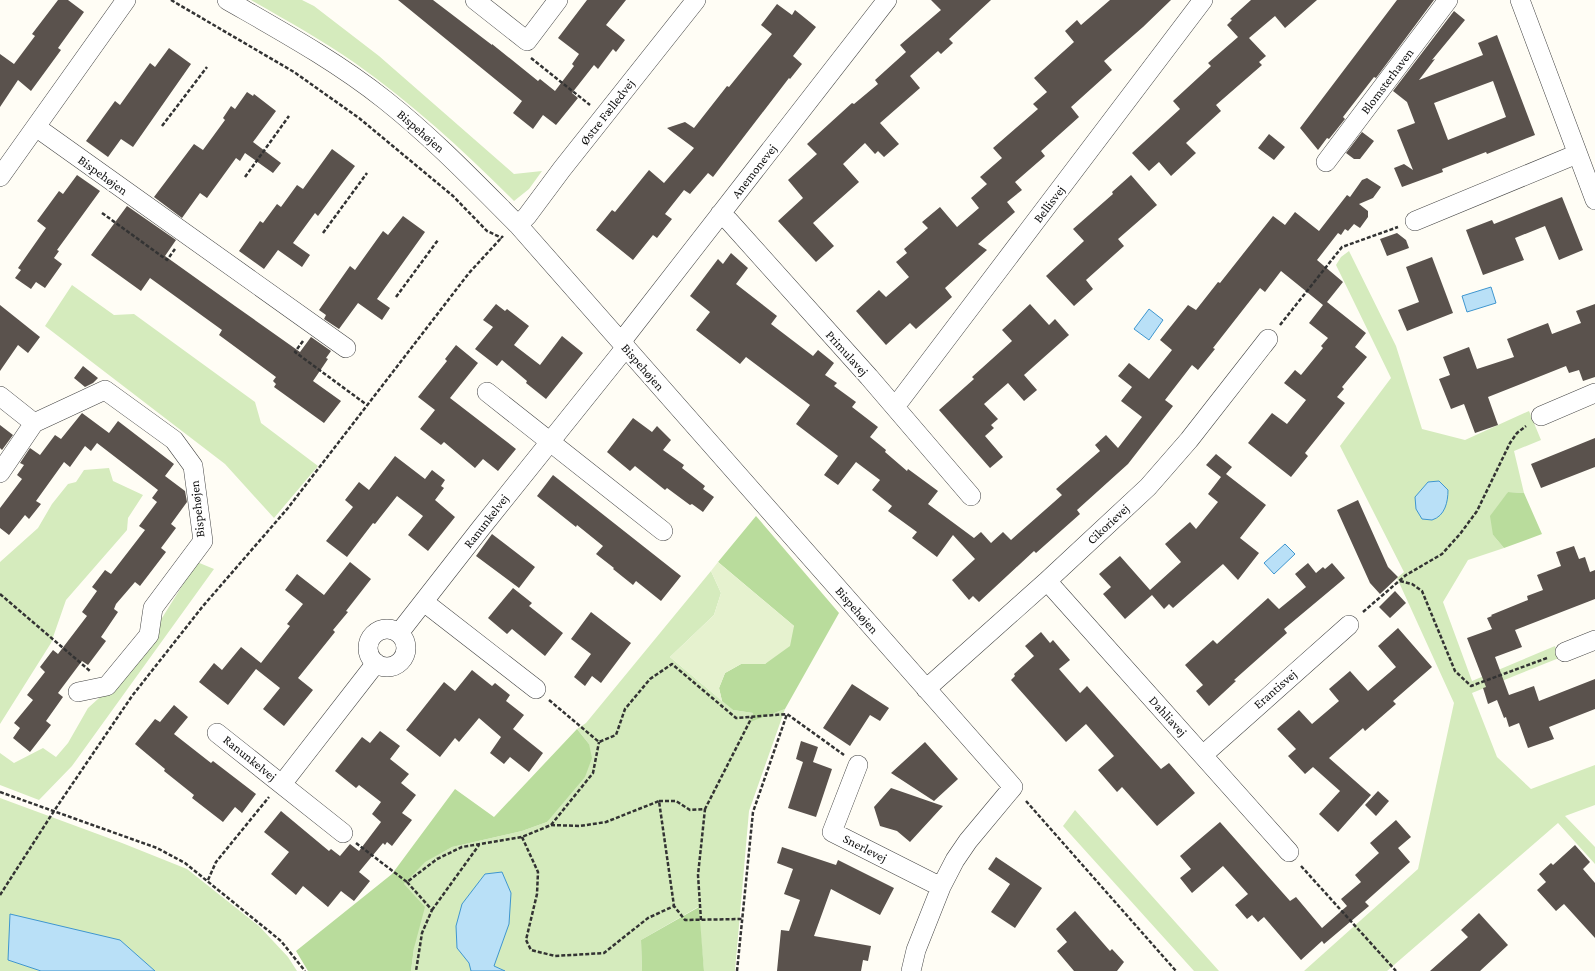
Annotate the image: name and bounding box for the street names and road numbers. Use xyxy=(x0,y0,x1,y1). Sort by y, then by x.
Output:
street label: Blomsterhaven xyxy=(1357,45,1417,117)
street label: Østre Fælledvej xyxy=(577,76,638,149)
street label: Bispehøjen xyxy=(394,106,448,156)
street label: Anemonevej xyxy=(728,141,781,202)
street label: Bispehøjen xyxy=(75,152,131,199)
street label: Bellisvej xyxy=(1030,182,1069,226)
street label: Primulavej xyxy=(822,327,871,380)
street label: Bispehøjen xyxy=(618,340,668,394)
street label: Bispehøjen xyxy=(187,480,208,538)
street label: Ranunkelvej xyxy=(460,491,512,551)
street label: Cikorievej xyxy=(1084,501,1133,548)
street label: Bispehøjen xyxy=(832,583,882,637)
street label: Erantisvej xyxy=(1250,666,1300,712)
street label: Dahliavej xyxy=(1145,693,1190,740)
street label: Ranunkelvej xyxy=(220,732,280,785)
street label: Snerlevej xyxy=(840,831,889,866)

